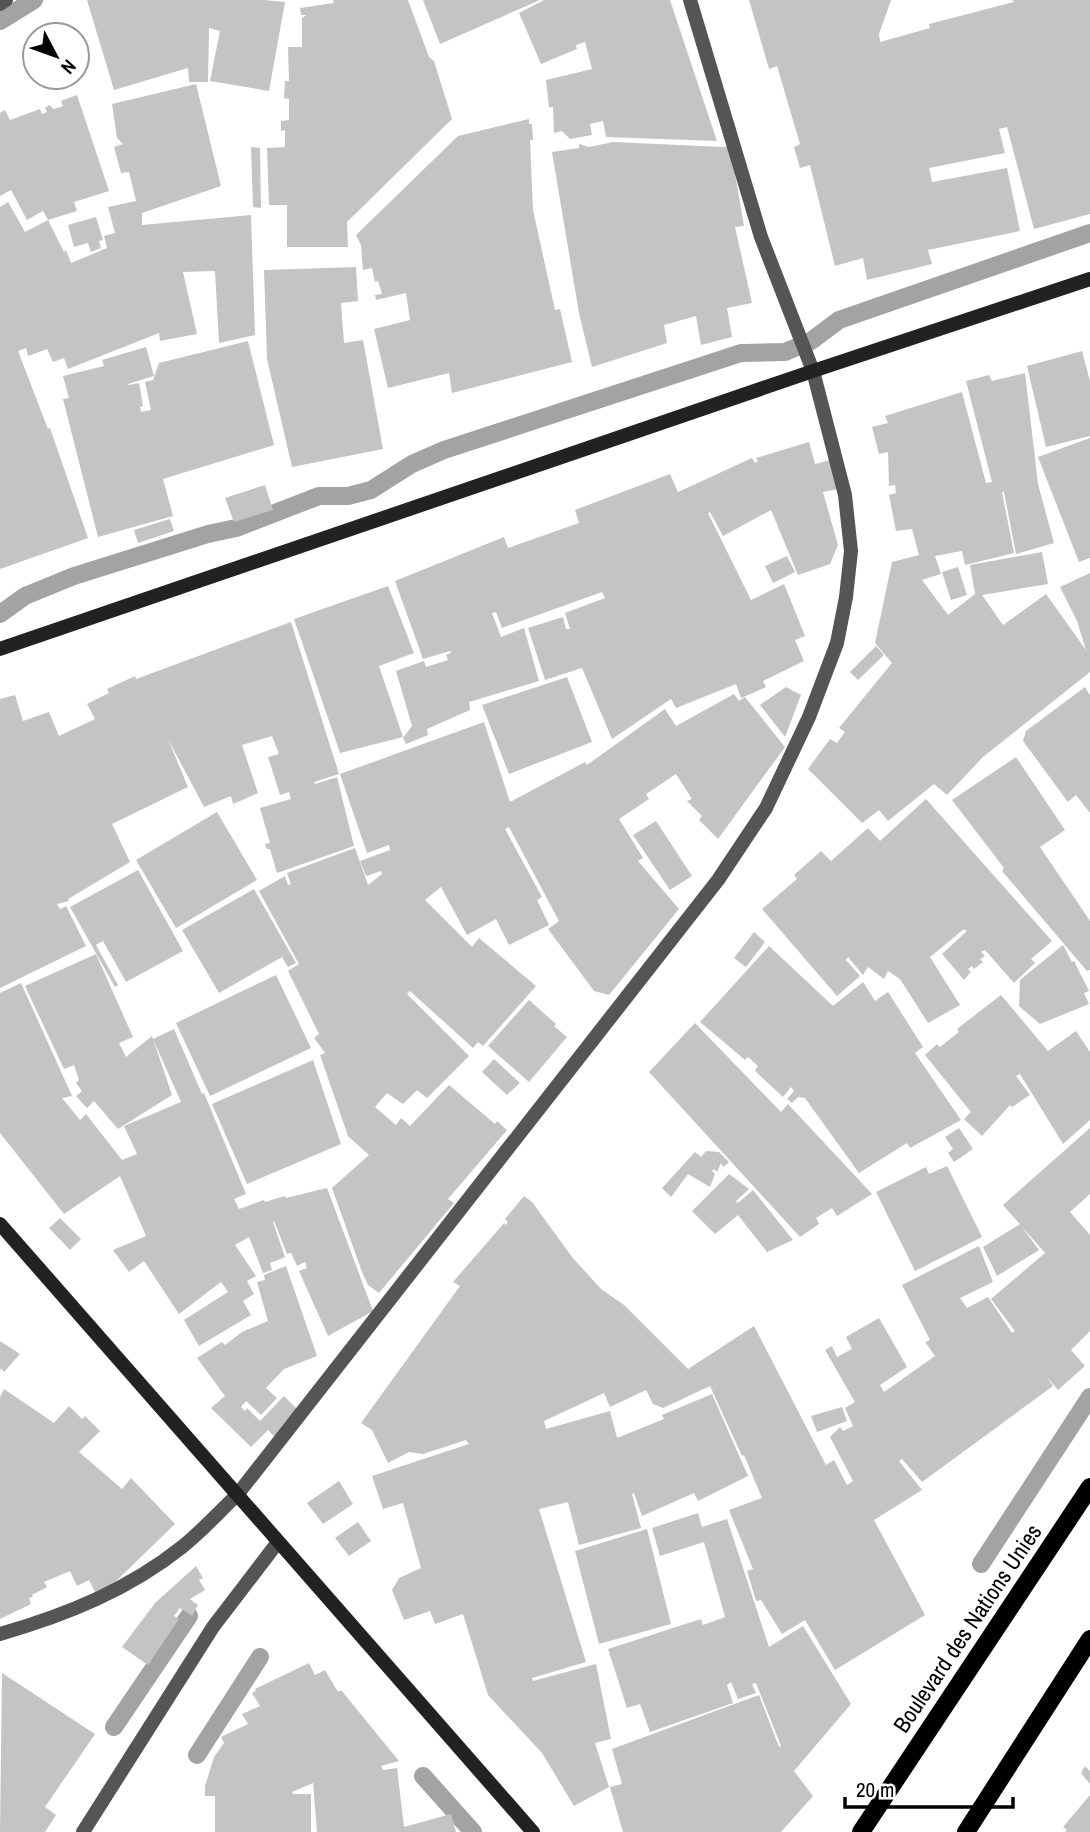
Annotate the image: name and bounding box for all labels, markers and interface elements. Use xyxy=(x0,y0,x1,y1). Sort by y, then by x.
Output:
north arrow xyxy=(21,21,91,91)
text: N xyxy=(55,54,82,80)
street label: Boulevard des Nations Unies xyxy=(886,1518,1048,1738)
scale bar xyxy=(845,1766,1013,1810)
text: 20 m xyxy=(856,1775,894,1804)

